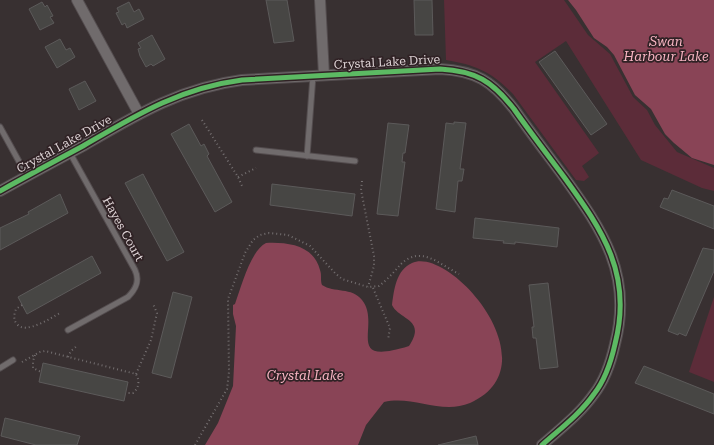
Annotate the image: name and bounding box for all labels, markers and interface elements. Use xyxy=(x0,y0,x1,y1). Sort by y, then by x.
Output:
water label: Swan Harbour Lake xyxy=(622,34,709,64)
street label: Crystal Lake Drive xyxy=(333,52,441,72)
street label: Crystal Lake Drive xyxy=(14,112,114,176)
street label: Hayes Court xyxy=(100,194,147,264)
water label: Crystal Lake xyxy=(267,368,344,383)

